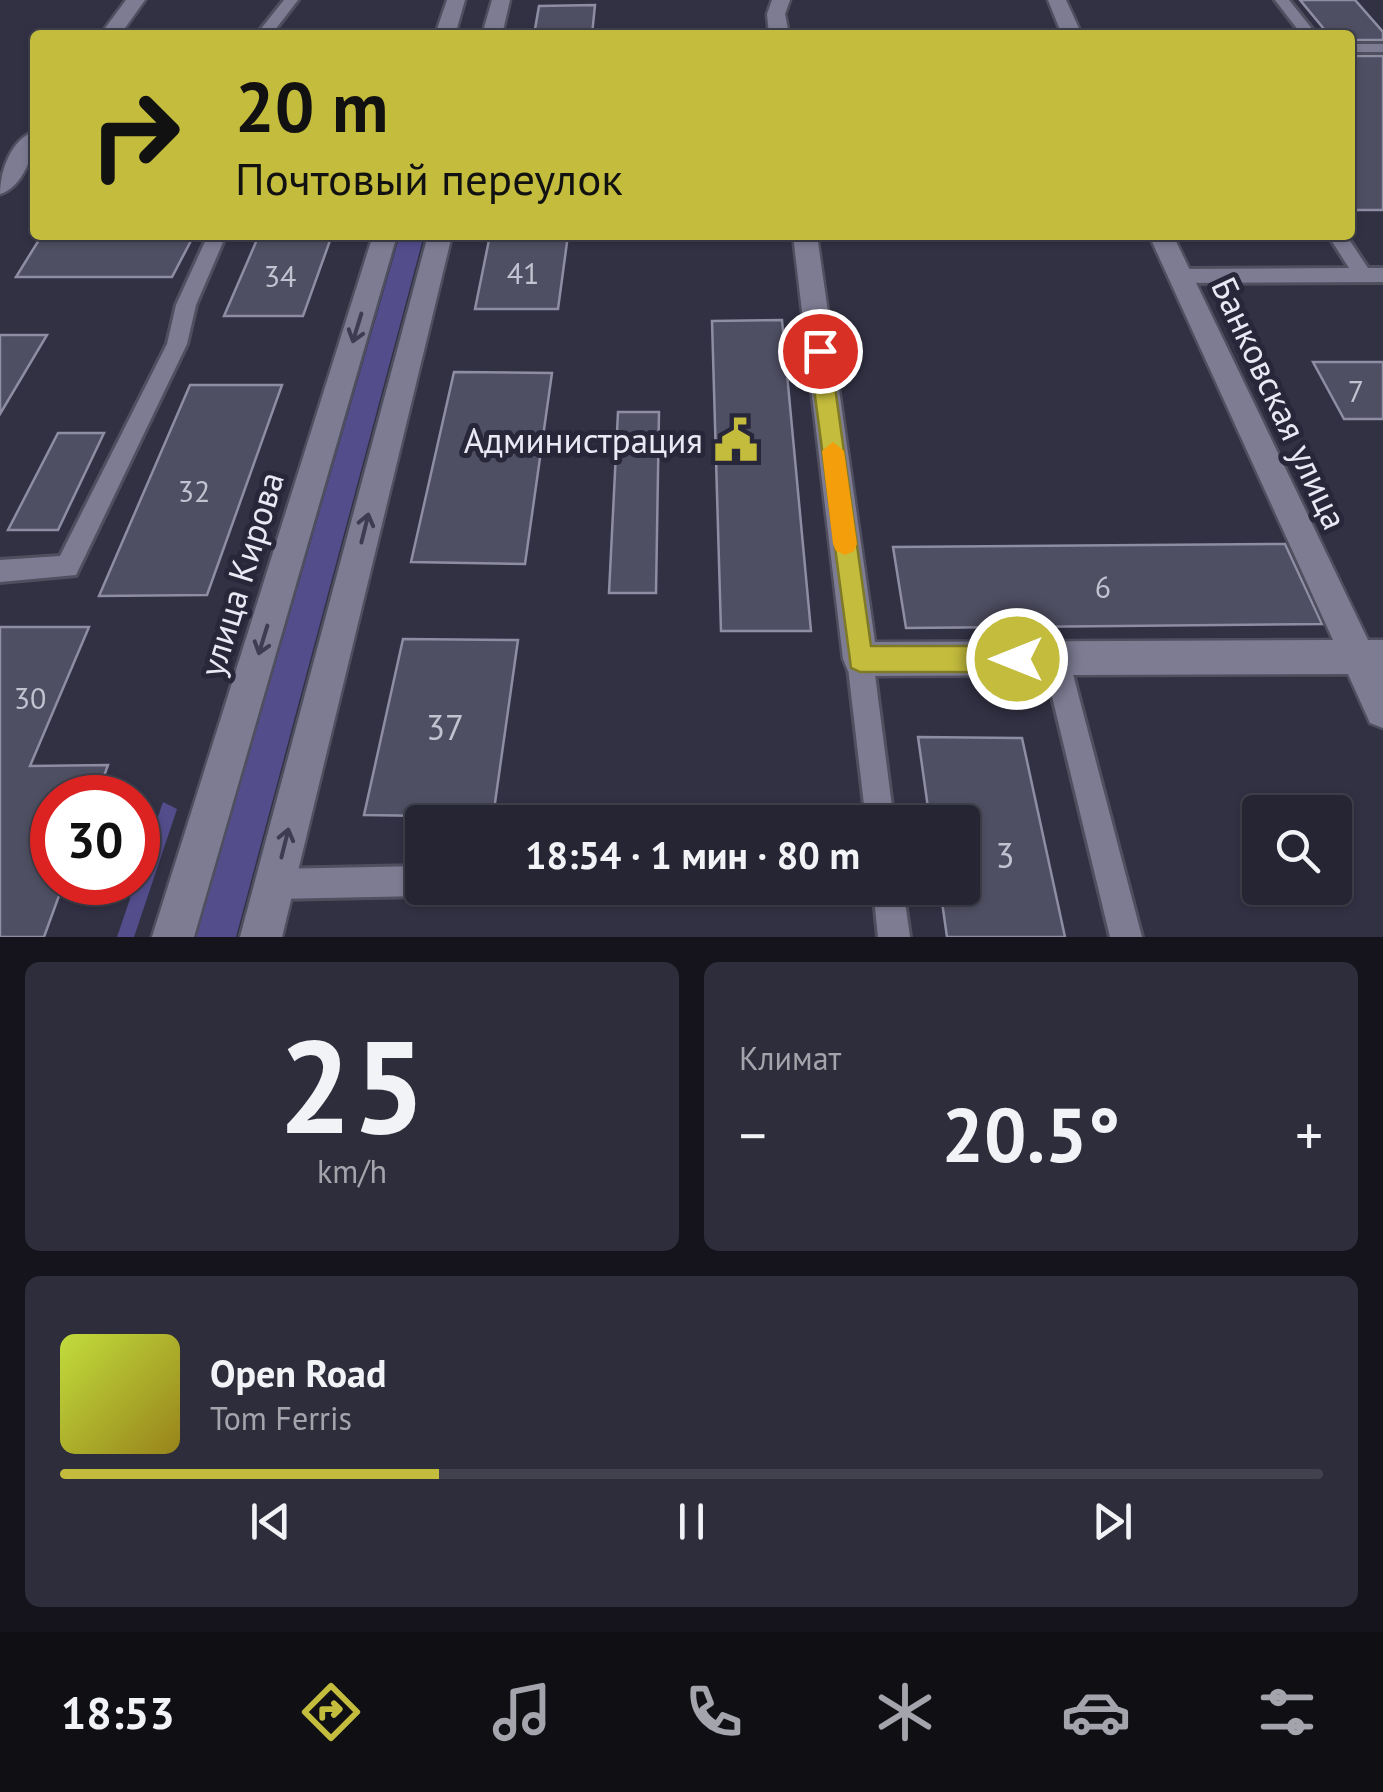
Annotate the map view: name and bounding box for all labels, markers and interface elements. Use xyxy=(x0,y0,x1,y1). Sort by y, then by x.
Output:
text: 20 m xyxy=(235,61,388,151)
icon: right xyxy=(70,70,200,200)
text: Почтовый переулок xyxy=(235,149,623,207)
house number: 41 xyxy=(507,253,539,292)
house number: 34 xyxy=(264,256,296,295)
street label: Банковская улица xyxy=(1201,270,1359,536)
pin xyxy=(778,309,863,394)
one-way arrow xyxy=(347,312,365,344)
icon: arrive xyxy=(793,324,848,379)
house number: 7 xyxy=(1348,371,1364,410)
public building icon: Администрация xyxy=(712,416,760,464)
place label: Администрация xyxy=(464,417,703,463)
street label: улица Кирова xyxy=(188,466,294,682)
house number: 32 xyxy=(178,471,210,510)
one-way arrow xyxy=(357,513,376,544)
house number: 6 xyxy=(1095,567,1111,606)
position arrow xyxy=(965,607,1069,711)
one-way arrow xyxy=(253,623,271,655)
house number: 30 xyxy=(14,678,46,717)
house number: 37 xyxy=(426,704,464,750)
speed limit sign: 30 xyxy=(30,775,160,905)
map controls xyxy=(1242,795,1352,905)
button: search xyxy=(1242,795,1352,905)
one-way arrow xyxy=(277,828,295,860)
text: 18:54 · 1 мин · 80 m xyxy=(525,830,860,879)
house number: 3 xyxy=(995,832,1015,878)
text: 25 xyxy=(278,1001,426,1169)
text: Климат xyxy=(739,1037,841,1079)
text: 20.5° xyxy=(942,1086,1120,1183)
text: − xyxy=(739,1099,767,1170)
text: + xyxy=(1295,1099,1323,1170)
text: km/h xyxy=(317,1150,387,1192)
text: Open Road xyxy=(210,1348,386,1397)
text: Tom Ferris xyxy=(210,1397,352,1439)
icon: previous xyxy=(243,1494,298,1549)
icon: pause xyxy=(664,1494,719,1549)
icon: next xyxy=(1085,1494,1140,1549)
icon: directions xyxy=(296,1677,366,1747)
icon: music xyxy=(487,1677,557,1747)
icon: phone xyxy=(679,1677,749,1747)
icon: climate xyxy=(870,1677,940,1747)
icon: car xyxy=(1061,1677,1131,1747)
icon: filters xyxy=(1252,1677,1322,1747)
text: 18:53 xyxy=(61,1683,175,1741)

